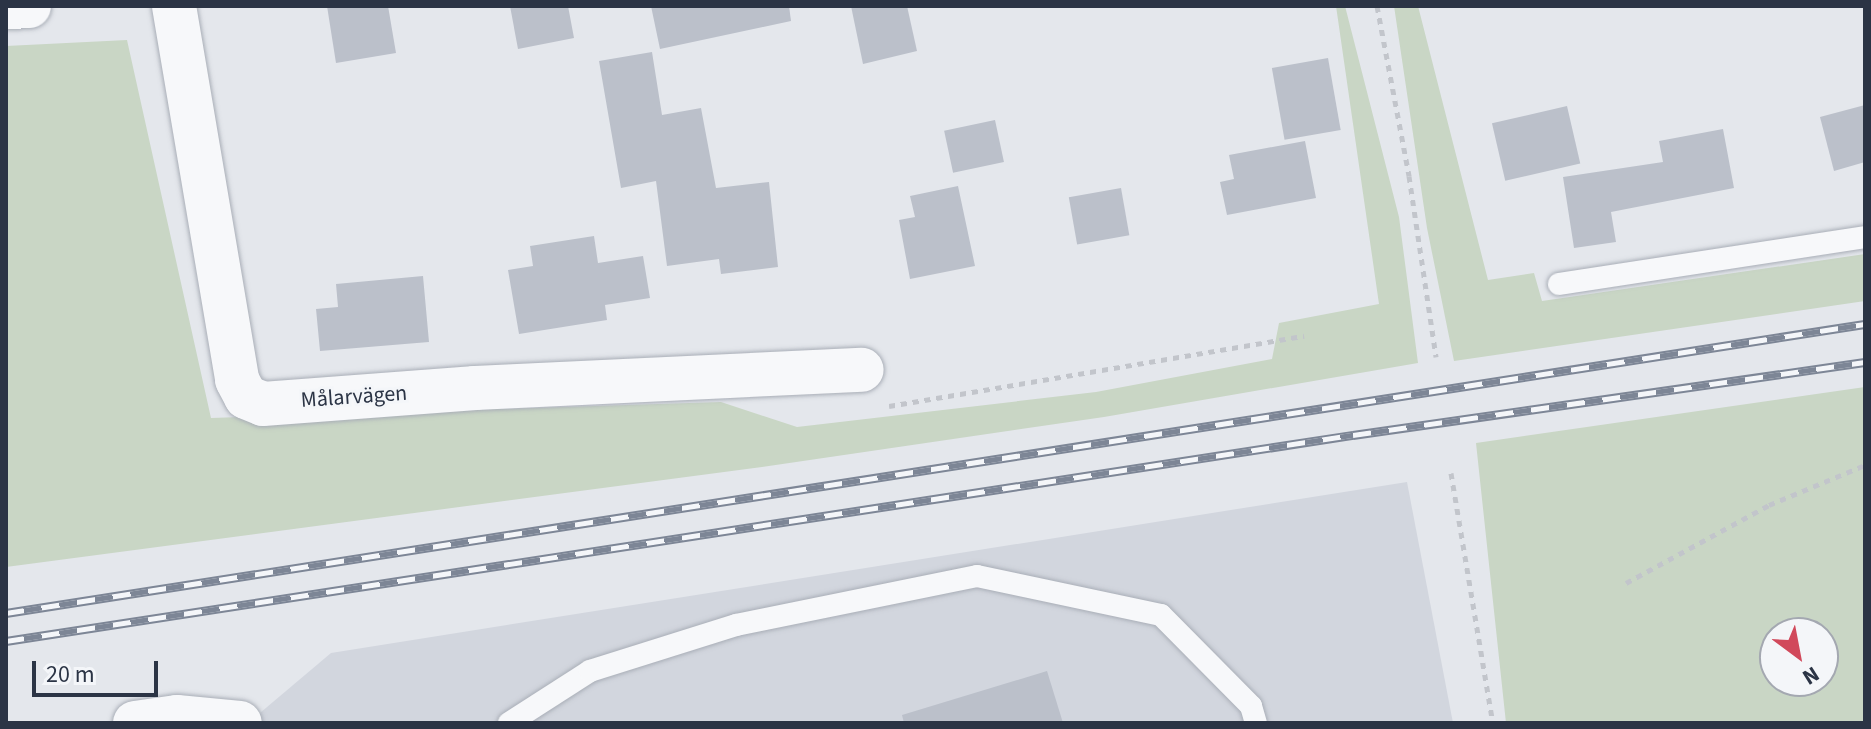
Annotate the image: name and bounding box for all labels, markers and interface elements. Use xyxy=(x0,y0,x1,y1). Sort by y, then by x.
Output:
street label: Målarvägen xyxy=(300,380,408,414)
north arrow xyxy=(1759,617,1839,697)
scale bar xyxy=(36,645,162,695)
text: 20 m xyxy=(46,657,95,692)
text: N xyxy=(1796,658,1825,693)

